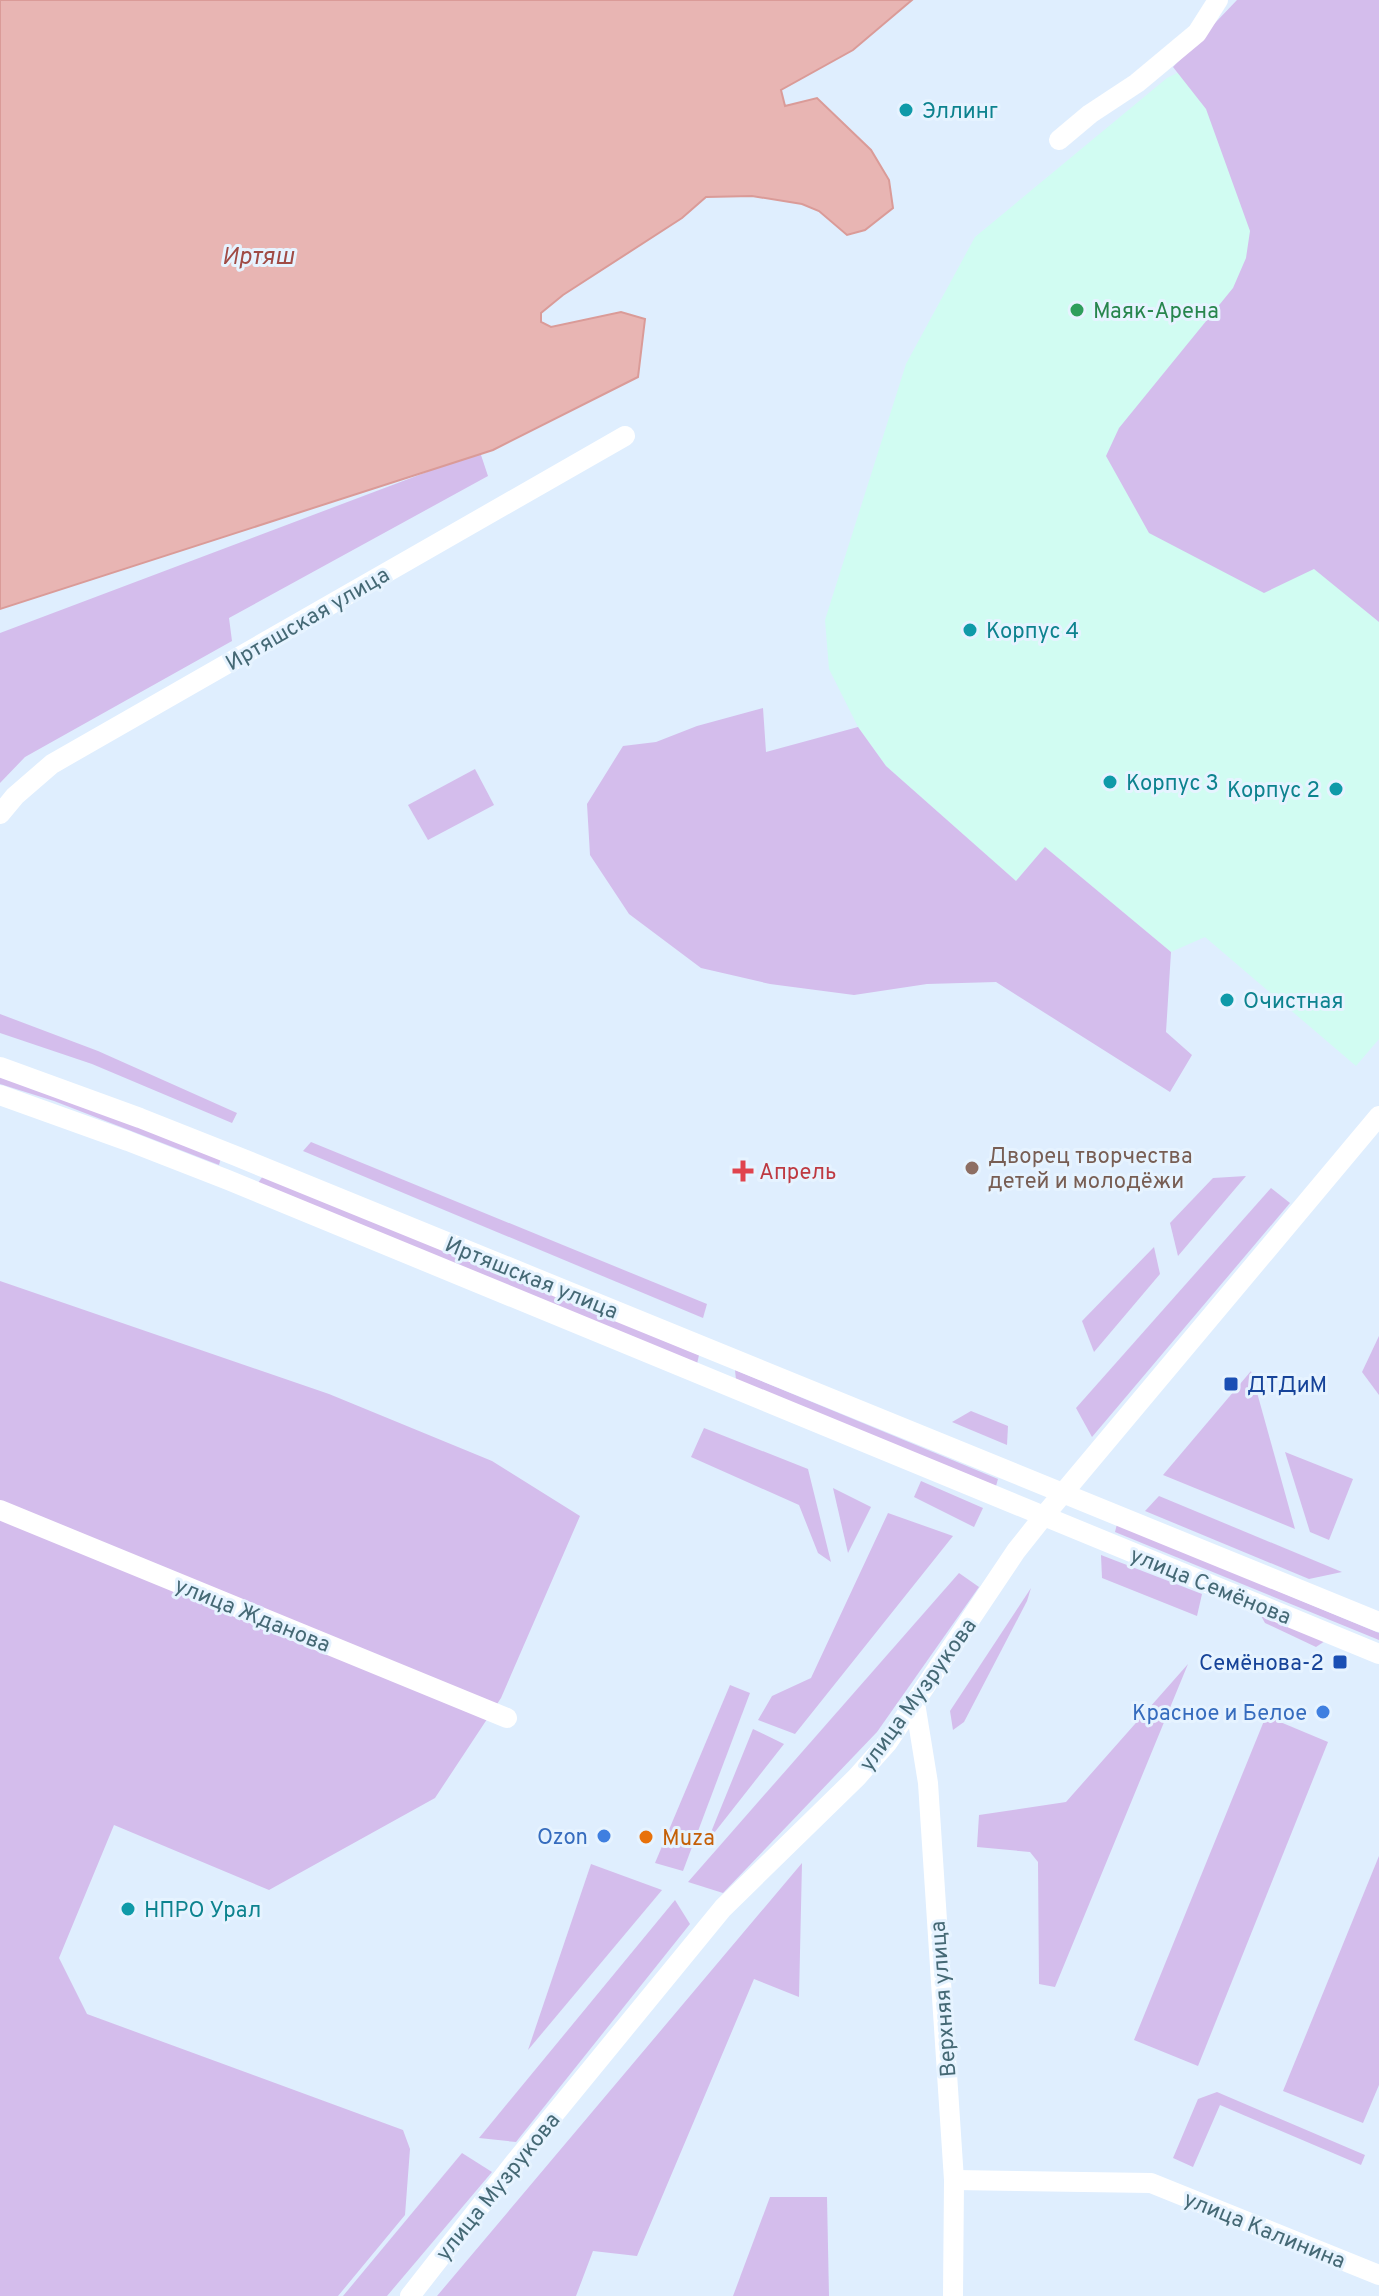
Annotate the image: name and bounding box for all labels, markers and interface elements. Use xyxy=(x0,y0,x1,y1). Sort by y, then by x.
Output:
place label: Эллинг xyxy=(922,99,998,126)
marker: Эллинг xyxy=(897,101,915,119)
water label: Иртяш xyxy=(222,243,295,273)
place label: Маяк-Арена xyxy=(1093,299,1219,326)
marker: Маяк-Арена xyxy=(1068,301,1086,319)
street label: Иртяшская улица xyxy=(222,562,395,678)
place label: Корпус 4 xyxy=(986,619,1079,646)
marker: Корпус 4 xyxy=(961,621,979,639)
place label: Корпус 3 xyxy=(1126,771,1219,798)
marker: Корпус 3 xyxy=(1101,773,1119,791)
place label: Корпус 2 xyxy=(1227,778,1320,805)
marker: Корпус 2 xyxy=(1327,780,1345,798)
place label: Очистная xyxy=(1243,989,1343,1016)
marker: Очистная xyxy=(1218,991,1236,1009)
place label: Дворец творчества детей и молодёжи xyxy=(988,1144,1193,1196)
marker: Дворец творчества детей и молодёжи xyxy=(963,1159,981,1177)
place label: Апрель xyxy=(759,1160,836,1187)
marker: Апрель xyxy=(734,1162,752,1180)
street label: Иртяшская улица xyxy=(440,1232,622,1326)
place label: ДТДиМ xyxy=(1247,1373,1327,1400)
marker: ДТДиМ xyxy=(1222,1375,1240,1393)
street label: улица Семёнова xyxy=(1126,1543,1295,1632)
street label: улица Жданова xyxy=(170,1573,334,1660)
street label: улица Музрукова xyxy=(854,1614,984,1777)
place label: Семёнова-2 xyxy=(1199,1651,1324,1678)
marker: Семёнова-2 xyxy=(1331,1653,1349,1671)
place label: Красное и Белое xyxy=(1132,1701,1307,1728)
marker: Красное и Белое xyxy=(1314,1703,1332,1721)
place label: Ozon xyxy=(537,1825,588,1852)
place label: Muza xyxy=(662,1826,715,1853)
marker: Ozon xyxy=(595,1827,613,1845)
marker: Muza xyxy=(637,1828,655,1846)
place label: НПРО Урал xyxy=(144,1898,261,1925)
marker: НПРО Урал xyxy=(119,1900,137,1918)
street label: Верхняя улица xyxy=(926,1920,963,2078)
street label: улица Музрукова xyxy=(431,2108,567,2267)
street label: улица Калинина xyxy=(1179,2187,1349,2276)

